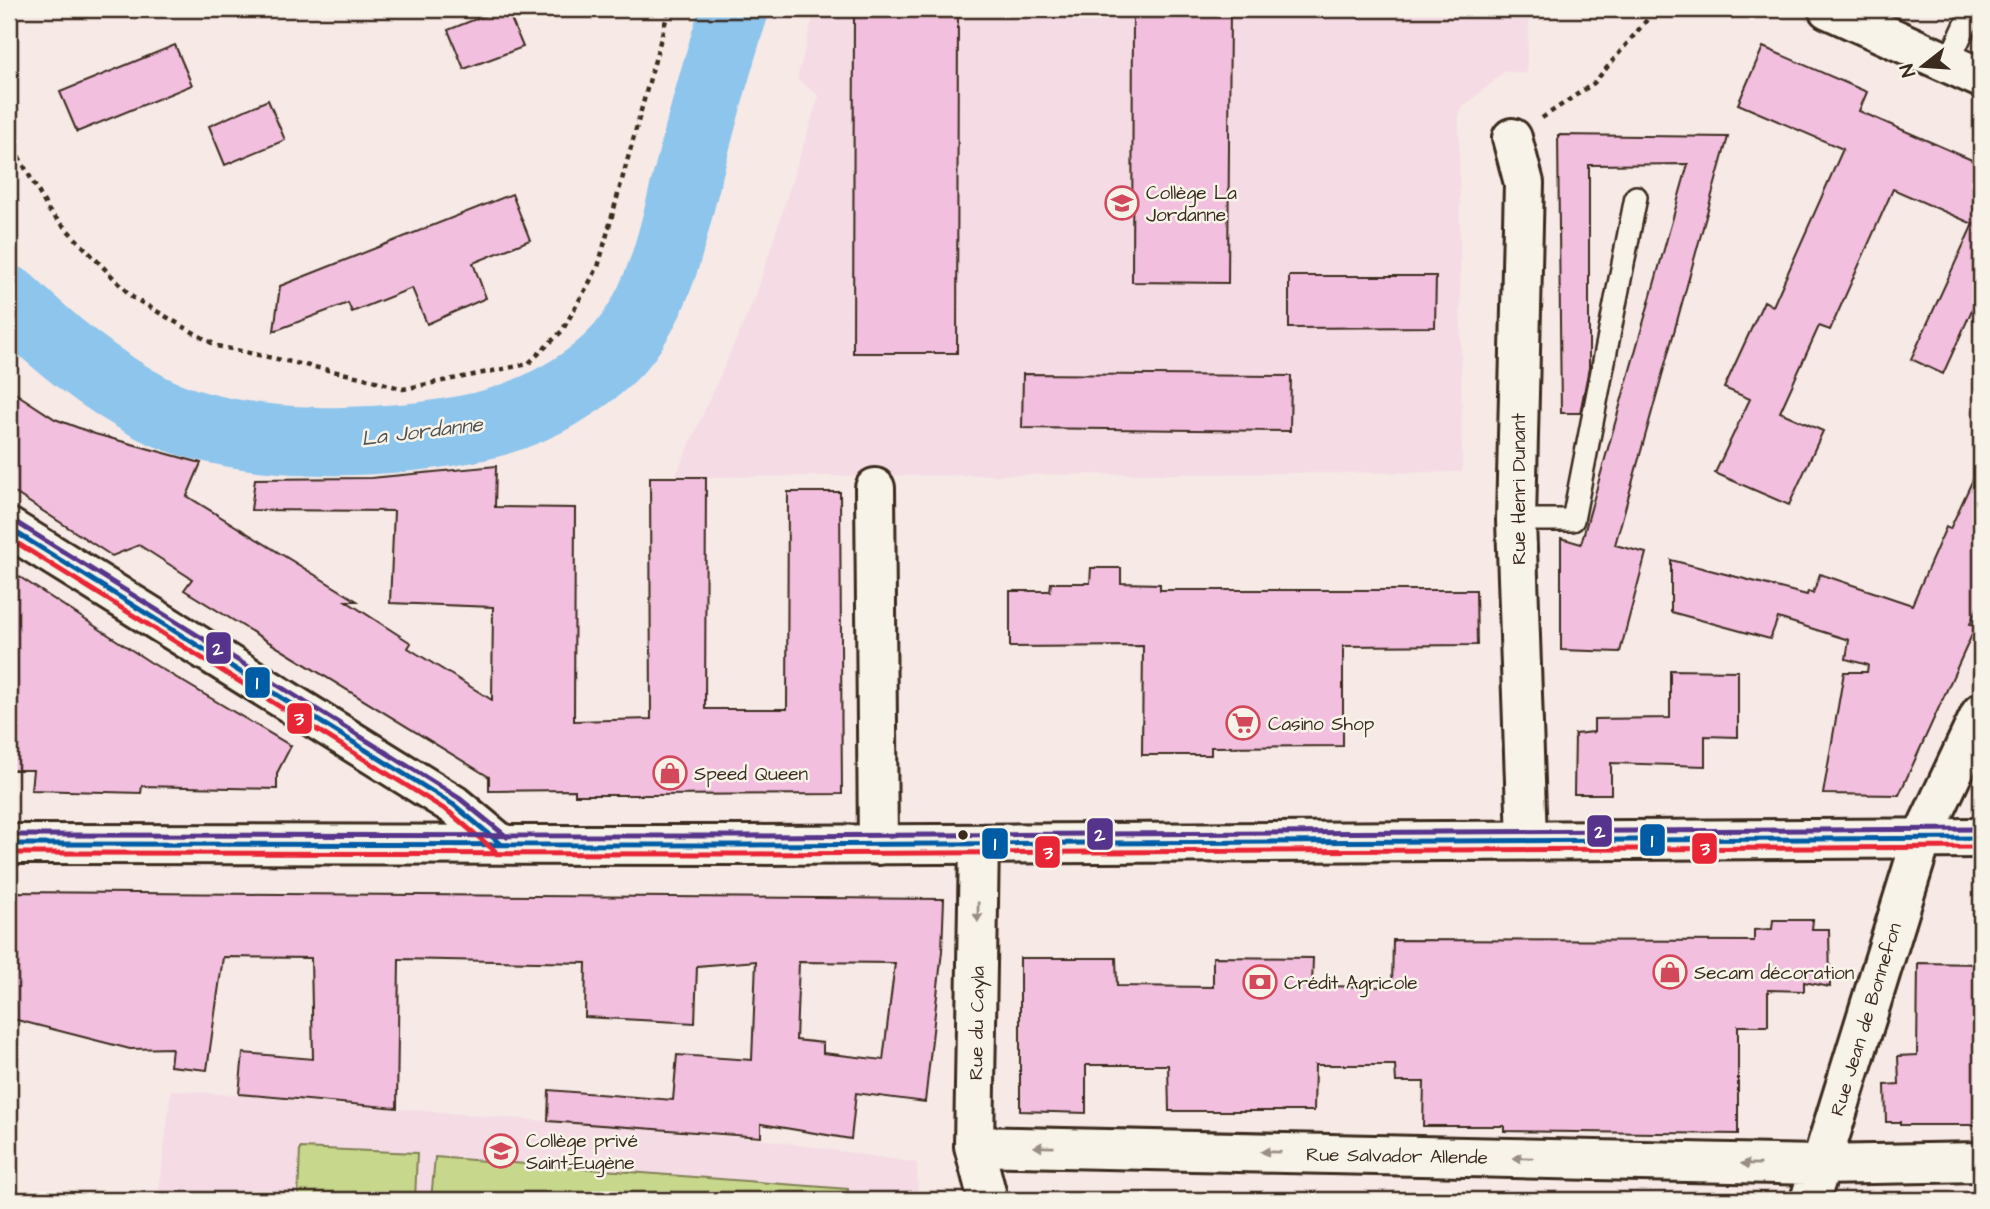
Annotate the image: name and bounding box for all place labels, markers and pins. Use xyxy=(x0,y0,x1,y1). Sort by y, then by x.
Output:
place label: Collège La Jordanne xyxy=(1146,180,1237,229)
school or university icon: Collège La Jordanne xyxy=(1103,184,1141,222)
supermarket icon: Casino Shop xyxy=(1224,704,1262,742)
place label: Casino Shop xyxy=(1268,711,1375,738)
shop icon: Speed Queen xyxy=(651,754,689,792)
place label: Speed Queen xyxy=(694,761,808,788)
unlabelled marker xyxy=(956,828,970,842)
shop icon: Secam décoration xyxy=(1651,953,1689,991)
place label: Secam décoration xyxy=(1694,960,1854,987)
bank icon: Crédit Agricole xyxy=(1241,963,1279,1001)
place label: Crédit Agricole xyxy=(1284,970,1417,998)
place label: Collège privé Saint-Eugène xyxy=(526,1128,638,1178)
school or university icon: Collège privé Saint-Eugène xyxy=(482,1132,520,1170)

